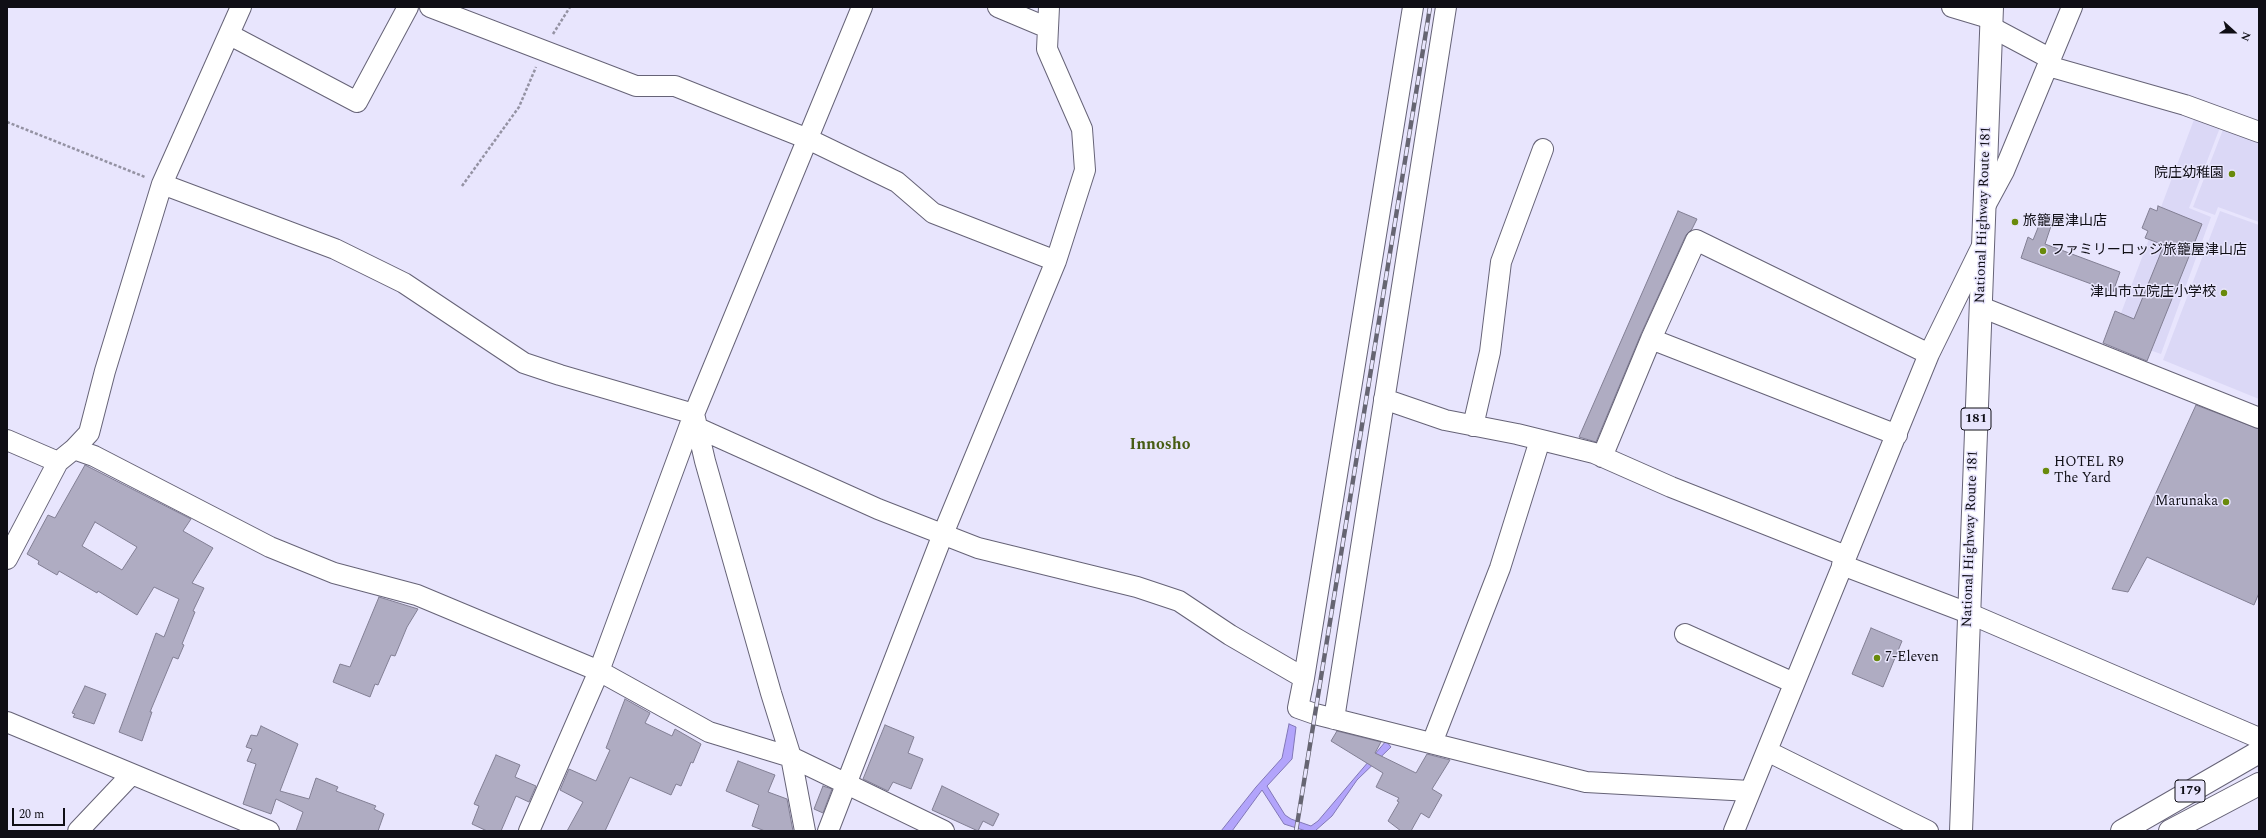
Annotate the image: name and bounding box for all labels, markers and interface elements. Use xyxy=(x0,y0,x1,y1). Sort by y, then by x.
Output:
north arrow xyxy=(2214,12,2254,52)
text: N xyxy=(2236,29,2255,44)
street label: National Highway Route 181 xyxy=(1973,126,1995,304)
place label: 院庄幼稚園 xyxy=(2154,166,2224,182)
marker: 院庄幼稚園 xyxy=(2227,169,2237,179)
place label: 旅籠屋津山店 xyxy=(2023,214,2107,230)
marker: 旅籠屋津山店 xyxy=(2010,217,2020,227)
place label: ファミリーロッジ旅籠屋津山店 xyxy=(2051,243,2247,259)
marker: ファミリーロッジ旅籠屋津山店 xyxy=(2038,246,2048,256)
place label: 津山市立院庄小学校 xyxy=(2090,285,2216,301)
marker: 津山市立院庄小学校 xyxy=(2219,288,2229,298)
road number: 181 xyxy=(1961,408,1991,430)
district label: Innosho xyxy=(1130,436,1190,456)
street label: National Highway Route 181 xyxy=(1960,450,1982,628)
place label: HOTEL R9 The Yard xyxy=(2054,455,2124,488)
marker: HOTEL R9 The Yard xyxy=(2041,466,2051,476)
place label: Marunaka xyxy=(2155,494,2218,510)
marker: Marunaka xyxy=(2221,497,2231,507)
place label: 7-Eleven xyxy=(1885,650,1939,666)
marker: 7-Eleven xyxy=(1872,653,1882,663)
road number: 179 xyxy=(2175,780,2205,802)
scale bar xyxy=(14,800,67,826)
text: 20 m xyxy=(19,805,44,824)

